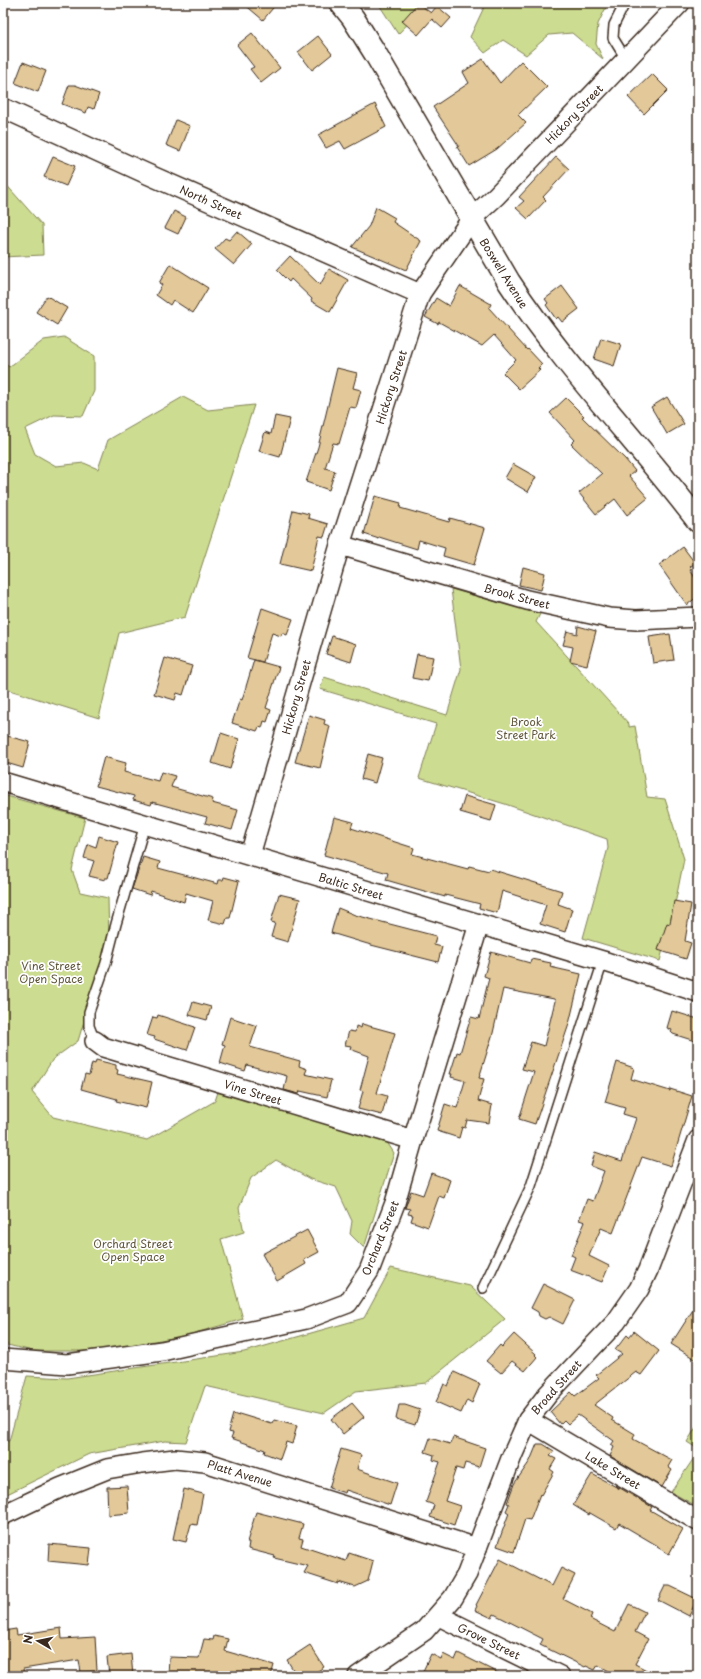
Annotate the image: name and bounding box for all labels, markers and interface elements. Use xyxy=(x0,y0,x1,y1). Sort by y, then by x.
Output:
street label: Hickory Street xyxy=(541,80,607,148)
street label: North Street xyxy=(177,181,245,223)
street label: Boswell Avenue xyxy=(476,235,532,311)
street label: Hickory Street xyxy=(371,347,411,426)
street label: Brook Street xyxy=(482,579,553,613)
street label: Hickory Street xyxy=(277,657,315,736)
park label: Brook Street Park xyxy=(496,713,556,743)
street label: Baltic Street xyxy=(317,868,386,904)
park label: Vine Street Open Space xyxy=(19,957,83,987)
street label: Vine Street xyxy=(222,1075,284,1109)
street label: Orchard Street xyxy=(357,1197,403,1278)
park label: Orchard Street Open Space xyxy=(93,1235,173,1265)
street label: Broad Street xyxy=(527,1356,586,1418)
street label: Lake Street xyxy=(582,1447,644,1493)
street label: Platt Avenue xyxy=(205,1455,275,1491)
street label: Grove Street xyxy=(455,1619,524,1664)
north arrow xyxy=(18,1621,58,1661)
text: N xyxy=(19,1633,37,1645)

